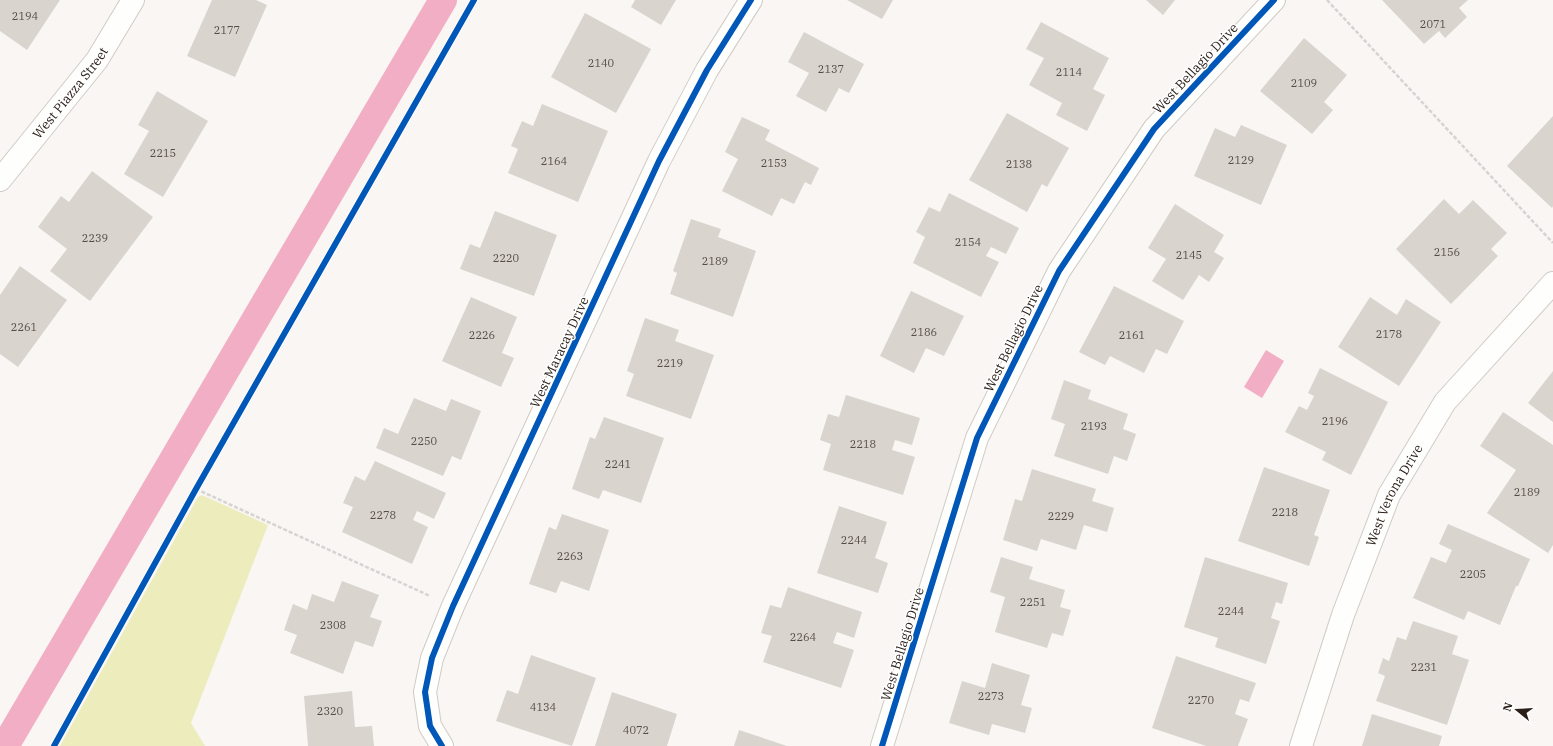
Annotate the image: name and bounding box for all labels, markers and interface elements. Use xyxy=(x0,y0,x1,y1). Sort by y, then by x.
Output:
house number: 2194 xyxy=(12,9,39,23)
house number: 2071 xyxy=(1420,17,1446,31)
street label: West Bellagio Drive xyxy=(1149,19,1242,117)
house number: 2177 xyxy=(214,23,240,37)
street label: West Piazza Street xyxy=(29,44,112,142)
house number: 2140 xyxy=(588,56,615,70)
house number: 2137 xyxy=(818,62,844,76)
house number: 2114 xyxy=(1056,65,1083,79)
house number: 2109 xyxy=(1291,76,1317,90)
house number: 2215 xyxy=(150,146,176,160)
house number: 2129 xyxy=(1228,153,1254,167)
house number: 2164 xyxy=(541,154,568,168)
house number: 2153 xyxy=(761,156,787,170)
house number: 2138 xyxy=(1006,157,1032,171)
house number: 2239 xyxy=(82,231,108,245)
house number: 2154 xyxy=(955,235,982,249)
house number: 2156 xyxy=(1434,245,1460,259)
house number: 2145 xyxy=(1176,248,1202,262)
house number: 2220 xyxy=(493,251,520,265)
house number: 2189 xyxy=(702,254,728,268)
street label: West Bellagio Drive xyxy=(980,282,1047,395)
street label: West Maracay Drive xyxy=(526,294,593,410)
house number: 2261 xyxy=(11,320,37,334)
house number: 2186 xyxy=(911,325,937,339)
house number: 2178 xyxy=(1376,327,1402,341)
house number: 2226 xyxy=(469,328,495,342)
house number: 2161 xyxy=(1119,328,1145,342)
house number: 2219 xyxy=(657,356,683,370)
house number: 2196 xyxy=(1322,414,1348,428)
house number: 2193 xyxy=(1081,419,1107,433)
house number: 2250 xyxy=(411,434,438,448)
house number: 2218 xyxy=(850,437,876,451)
street label: West Verona Drive xyxy=(1362,441,1427,549)
house number: 2241 xyxy=(605,457,631,471)
house number: 2189 xyxy=(1514,485,1540,499)
house number: 2218 xyxy=(1272,505,1298,519)
house number: 2278 xyxy=(370,508,396,522)
house number: 2229 xyxy=(1048,509,1074,523)
house number: 2244 xyxy=(841,533,868,547)
house number: 2263 xyxy=(557,549,583,563)
house number: 2205 xyxy=(1460,567,1486,581)
street label: West Bellagio Drive xyxy=(877,585,928,703)
house number: 2251 xyxy=(1020,595,1046,609)
house number: 2244 xyxy=(1218,604,1245,618)
house number: 2308 xyxy=(320,618,346,632)
house number: 2264 xyxy=(790,630,817,644)
house number: 2231 xyxy=(1411,660,1437,674)
house number: 2273 xyxy=(978,689,1004,703)
north arrow xyxy=(1497,690,1537,730)
house number: 2270 xyxy=(1188,693,1215,707)
house number: 4134 xyxy=(530,700,557,714)
text: N xyxy=(1499,700,1516,713)
house number: 2320 xyxy=(317,704,344,718)
house number: 4072 xyxy=(623,723,649,737)

